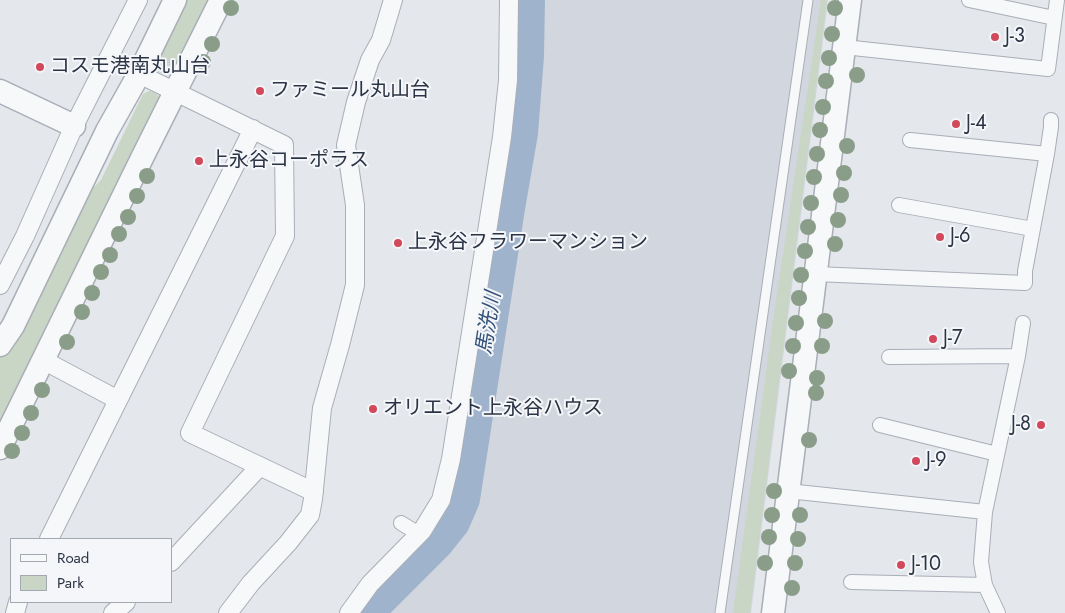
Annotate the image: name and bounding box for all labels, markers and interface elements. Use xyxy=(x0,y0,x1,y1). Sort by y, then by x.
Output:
place label: J-3 xyxy=(1005,25,1025,49)
marker: J-3 xyxy=(989,31,1001,43)
place label: コスモ港南丸山台 xyxy=(50,55,210,79)
marker: コスモ港南丸山台 xyxy=(34,61,46,73)
place label: ファミール丸山台 xyxy=(270,79,430,103)
marker: ファミール丸山台 xyxy=(254,85,266,97)
place label: J-4 xyxy=(966,112,987,136)
marker: J-4 xyxy=(950,118,962,130)
place label: 上永谷コーポラス xyxy=(209,149,369,173)
marker: 上永谷コーポラス xyxy=(193,155,205,167)
place label: J-6 xyxy=(950,225,971,249)
place label: 上永谷フラワーマンション xyxy=(408,231,648,255)
marker: J-6 xyxy=(934,231,946,243)
marker: 上永谷フラワーマンション xyxy=(392,237,404,249)
water label: 馬洗川 xyxy=(473,290,507,356)
place label: J-7 xyxy=(943,327,962,351)
marker: J-7 xyxy=(927,333,939,345)
place label: オリエント上永谷ハウス xyxy=(383,397,603,421)
marker: オリエント上永谷ハウス xyxy=(367,403,379,415)
place label: J-8 xyxy=(1011,413,1031,437)
marker: J-8 xyxy=(1035,419,1047,431)
place label: J-9 xyxy=(926,449,947,473)
marker: J-9 xyxy=(910,455,922,467)
legend xyxy=(10,538,172,603)
text: Road xyxy=(57,547,89,569)
place label: J-10 xyxy=(911,553,941,577)
marker: J-10 xyxy=(895,559,907,571)
text: Park xyxy=(57,572,84,594)

